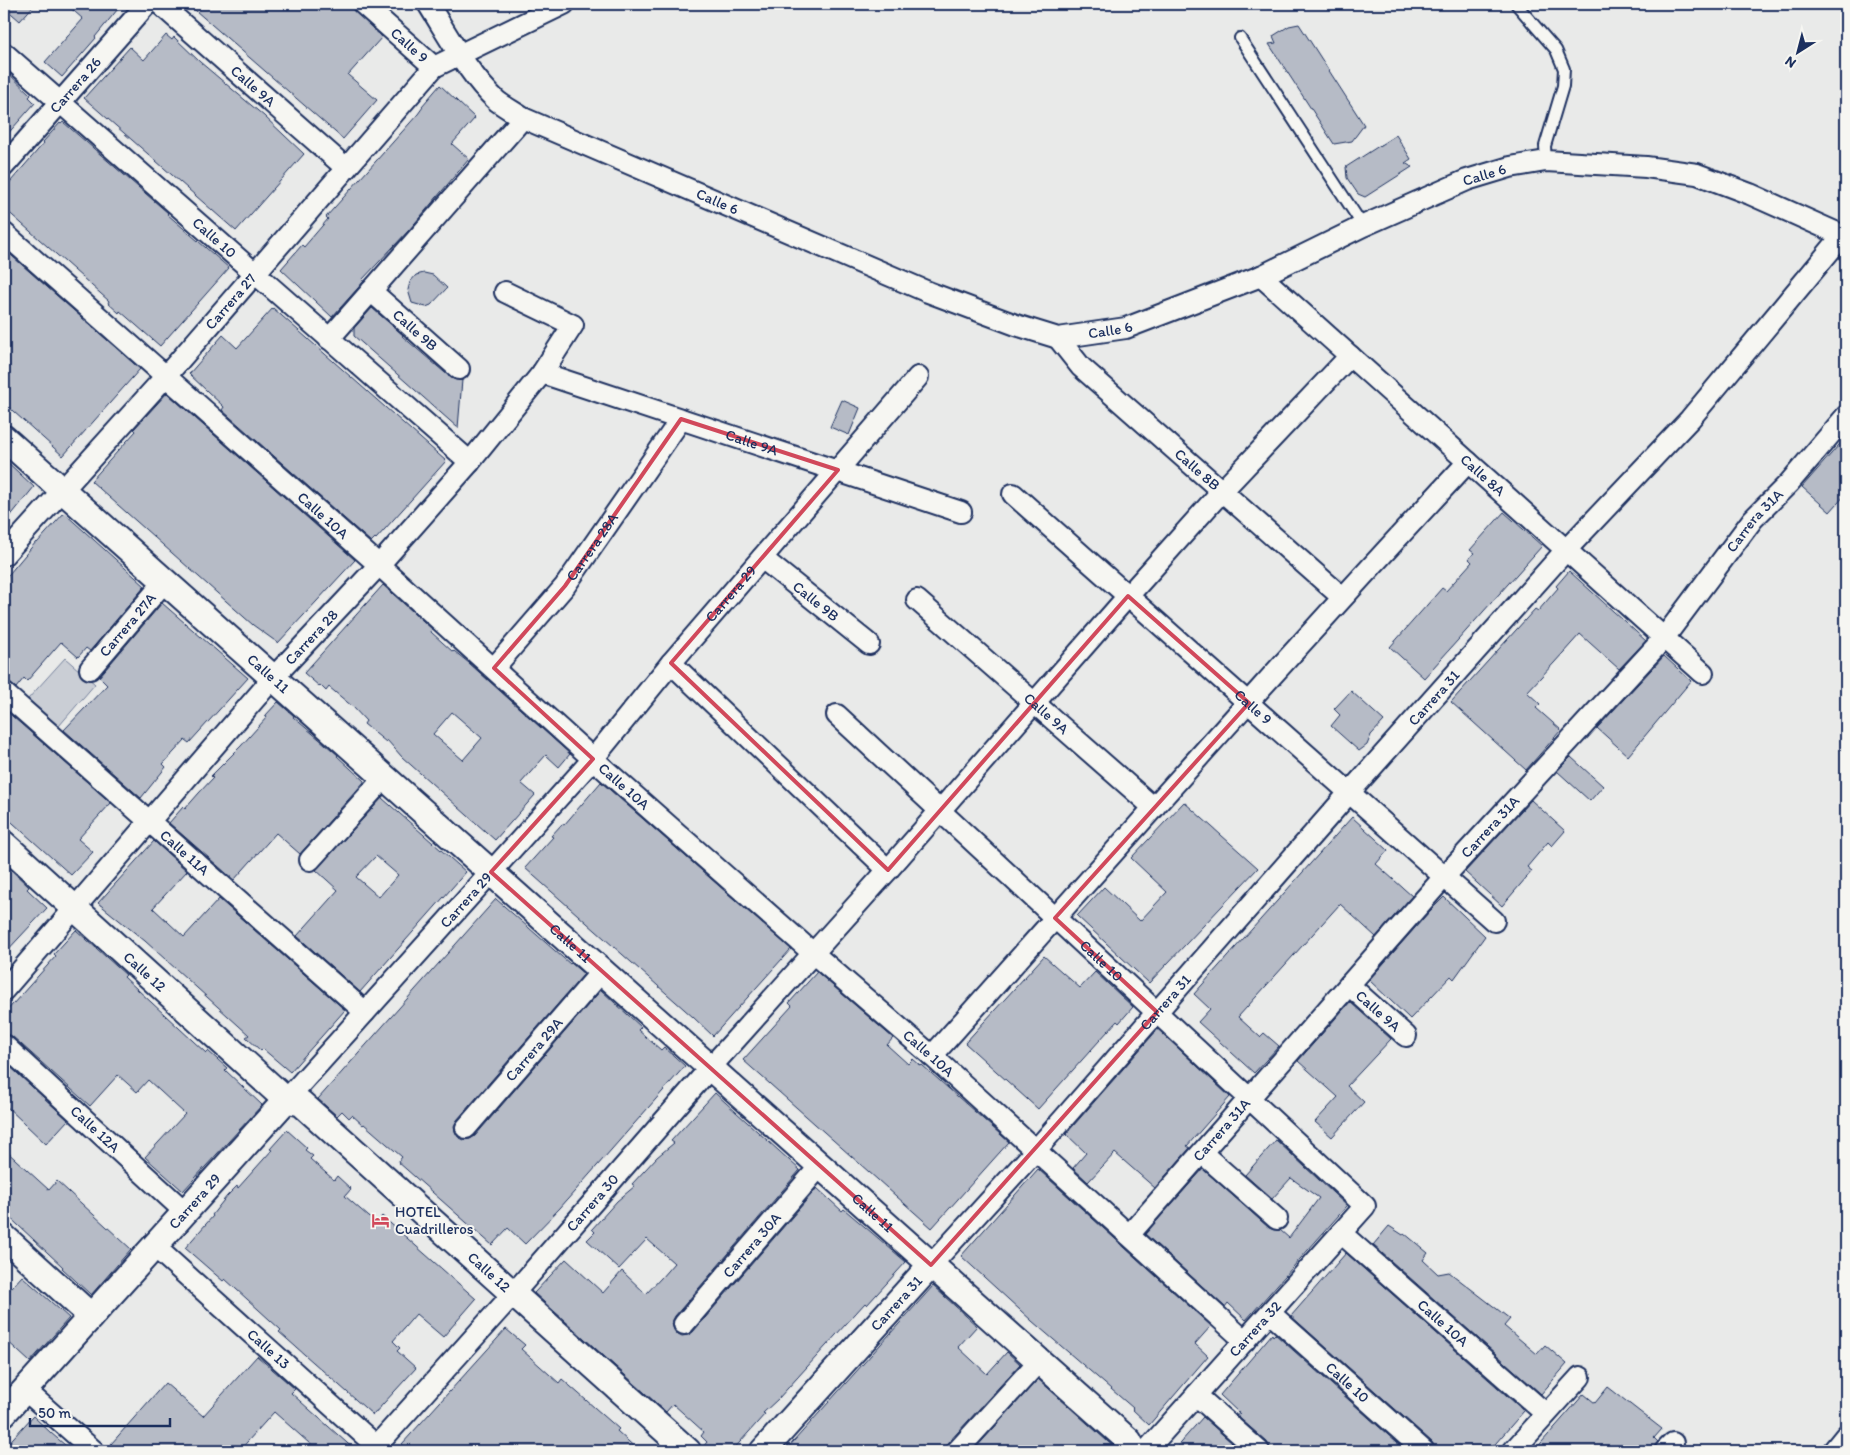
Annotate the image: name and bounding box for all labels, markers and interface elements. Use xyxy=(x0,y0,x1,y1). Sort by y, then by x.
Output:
street label: Calle 9 xyxy=(387,24,432,67)
north arrow xyxy=(1772,28,1822,78)
text: N xyxy=(1782,52,1799,72)
street label: Carrera 26 xyxy=(46,53,105,117)
street label: Calle 9A xyxy=(227,61,280,111)
street label: Calle 6 xyxy=(1460,160,1508,190)
street label: Calle 6 xyxy=(693,184,741,219)
street label: Calle 10 xyxy=(189,214,240,262)
street label: Carrera 27 xyxy=(201,269,260,333)
street label: Calle 9B xyxy=(389,305,442,355)
street label: Calle 6 xyxy=(1087,317,1135,342)
street label: Calle 9A xyxy=(723,426,781,460)
street label: Calle 8B xyxy=(1171,445,1224,494)
street label: Calle 8A xyxy=(1456,450,1509,500)
street label: Carrera 31A xyxy=(1722,485,1787,556)
street label: Calle 10A xyxy=(294,488,353,543)
street label: Carrera 28A xyxy=(562,509,622,585)
street label: Carrera 29 xyxy=(701,562,760,626)
street label: Calle 9B xyxy=(789,577,843,625)
street label: Carrera 27A xyxy=(95,589,160,661)
street label: Carrera 28 xyxy=(281,606,342,669)
street label: Calle 11 xyxy=(243,650,293,697)
street label: Carrera 31 xyxy=(1404,666,1463,729)
street label: Calle 9 xyxy=(1230,686,1276,729)
street label: Calle 9A xyxy=(1020,689,1073,738)
street label: Calle 10A xyxy=(595,759,654,814)
street label: Carrera 31A xyxy=(1457,792,1524,862)
street label: Calle 11A xyxy=(156,826,213,879)
street label: Carrera 29 xyxy=(436,868,496,932)
street label: Calle 11 xyxy=(546,920,595,967)
street label: Calle 10 xyxy=(1076,936,1127,985)
street label: Calle 12 xyxy=(120,948,170,996)
street label: Carrera 31 xyxy=(1136,971,1195,1034)
street label: Calle 9A xyxy=(1352,986,1404,1036)
street label: Carrera 29A xyxy=(502,1013,567,1085)
street label: Calle 10A xyxy=(899,1026,958,1081)
street label: Carrera 31A xyxy=(1189,1094,1254,1165)
street label: Calle 12A xyxy=(67,1102,124,1157)
street label: Carrera 29 xyxy=(165,1169,225,1233)
street label: Carrera 30 xyxy=(562,1170,623,1235)
street label: Calle 11 xyxy=(848,1189,898,1236)
place label: HOTEL Cuadrilleros xyxy=(395,1203,474,1238)
street label: Carrera 30A xyxy=(719,1209,785,1282)
hotel icon: HOTEL Cuadrilleros xyxy=(371,1211,391,1231)
street label: Calle 12 xyxy=(464,1248,514,1296)
street label: Carrera 31 xyxy=(867,1272,926,1335)
street label: Calle 10A xyxy=(1414,1296,1473,1351)
street label: Carrera 32 xyxy=(1225,1297,1285,1361)
street label: Calle 13 xyxy=(243,1325,294,1373)
street label: Calle 10 xyxy=(1322,1358,1373,1407)
scale bar xyxy=(30,1395,170,1427)
text: 50 m xyxy=(38,1404,71,1422)

